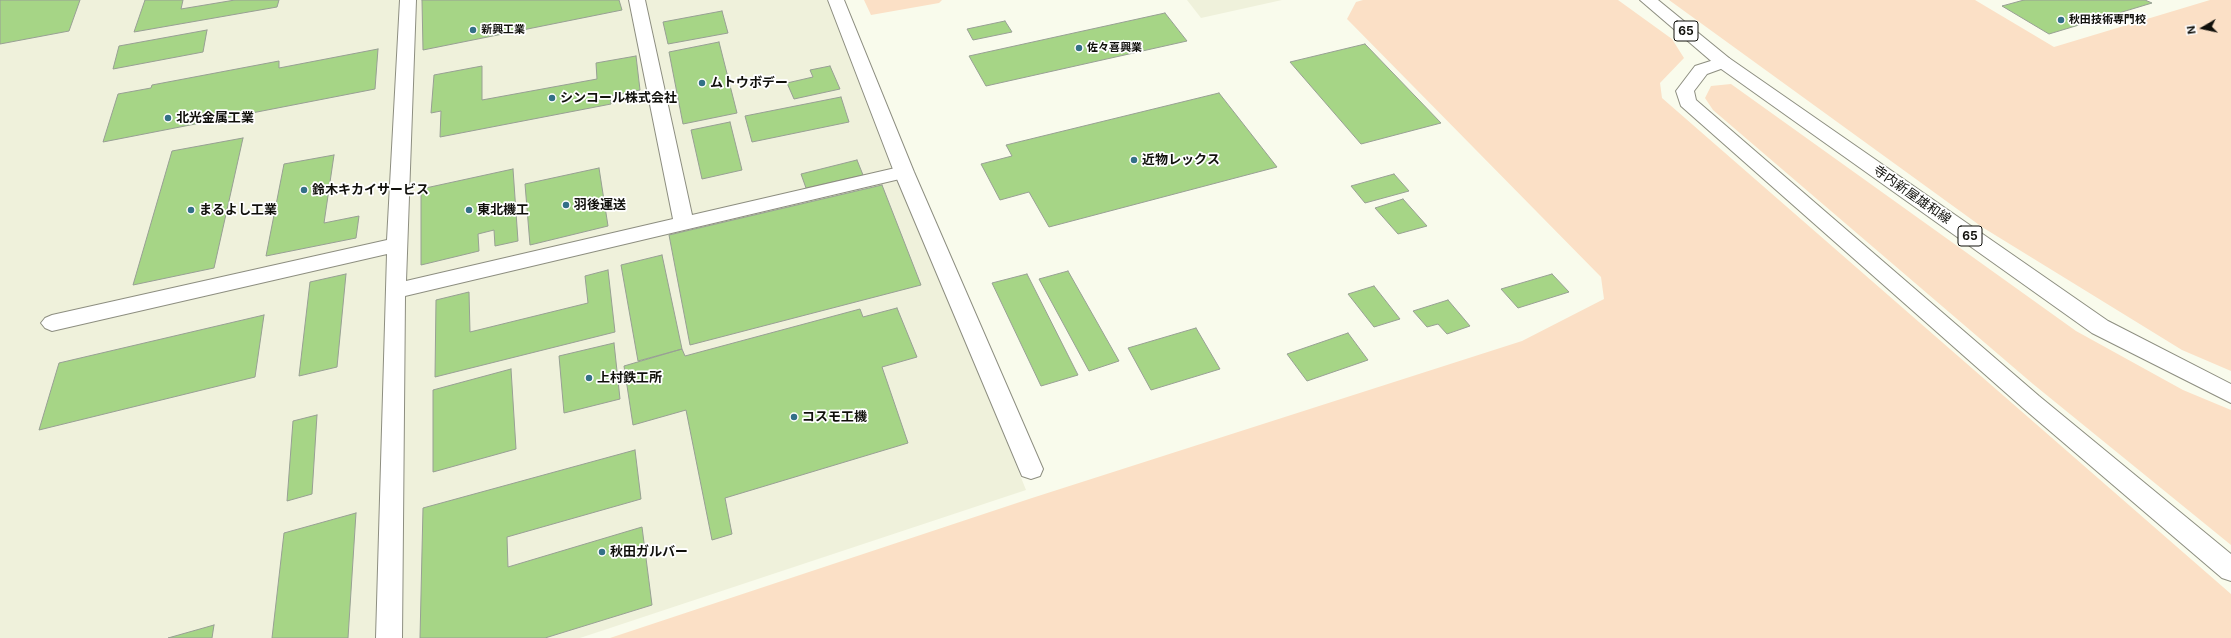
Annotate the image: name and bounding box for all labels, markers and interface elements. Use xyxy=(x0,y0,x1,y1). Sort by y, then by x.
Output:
north arrow xyxy=(2183,8,2223,48)
place label: 秋田技術専門校 xyxy=(2069,13,2146,27)
marker: 秋田技術専門校 xyxy=(2056,15,2066,25)
road number: 65 xyxy=(1674,21,1698,41)
place label: 新興工業 xyxy=(481,23,525,37)
marker: 新興工業 xyxy=(468,25,478,35)
text: N xyxy=(2184,25,2199,35)
place label: 佐々喜興業 xyxy=(1087,41,1142,55)
marker: 佐々喜興業 xyxy=(1074,43,1084,53)
place label: ムトウボデー xyxy=(710,75,788,91)
marker: ムトウボデー xyxy=(697,78,707,88)
place label: シンコール株式会社 xyxy=(560,90,677,106)
marker: シンコール株式会社 xyxy=(547,93,557,103)
place label: 北光金属工業 xyxy=(176,110,254,126)
marker: 北光金属工業 xyxy=(163,113,173,123)
place label: 近物レックス xyxy=(1142,152,1220,168)
marker: 近物レックス xyxy=(1129,155,1139,165)
street label: 寺内新屋雄和線 xyxy=(1870,163,1954,227)
place label: 鈴木キカイサービス xyxy=(312,182,429,198)
marker: 鈴木キカイサービス xyxy=(299,185,309,195)
place label: 羽後運送 xyxy=(574,197,626,213)
marker: 羽後運送 xyxy=(561,200,571,210)
place label: まるよし工業 xyxy=(199,202,277,218)
place label: 東北機工 xyxy=(477,202,529,218)
marker: まるよし工業 xyxy=(186,205,196,215)
marker: 東北機工 xyxy=(464,205,474,215)
road number: 65 xyxy=(1958,226,1982,246)
place label: 上村鉄工所 xyxy=(597,370,662,386)
marker: 上村鉄工所 xyxy=(584,373,594,383)
place label: コスモ工機 xyxy=(802,409,867,425)
marker: コスモ工機 xyxy=(789,412,799,422)
place label: 秋田ガルバー xyxy=(610,544,688,560)
marker: 秋田ガルバー xyxy=(597,547,607,557)

